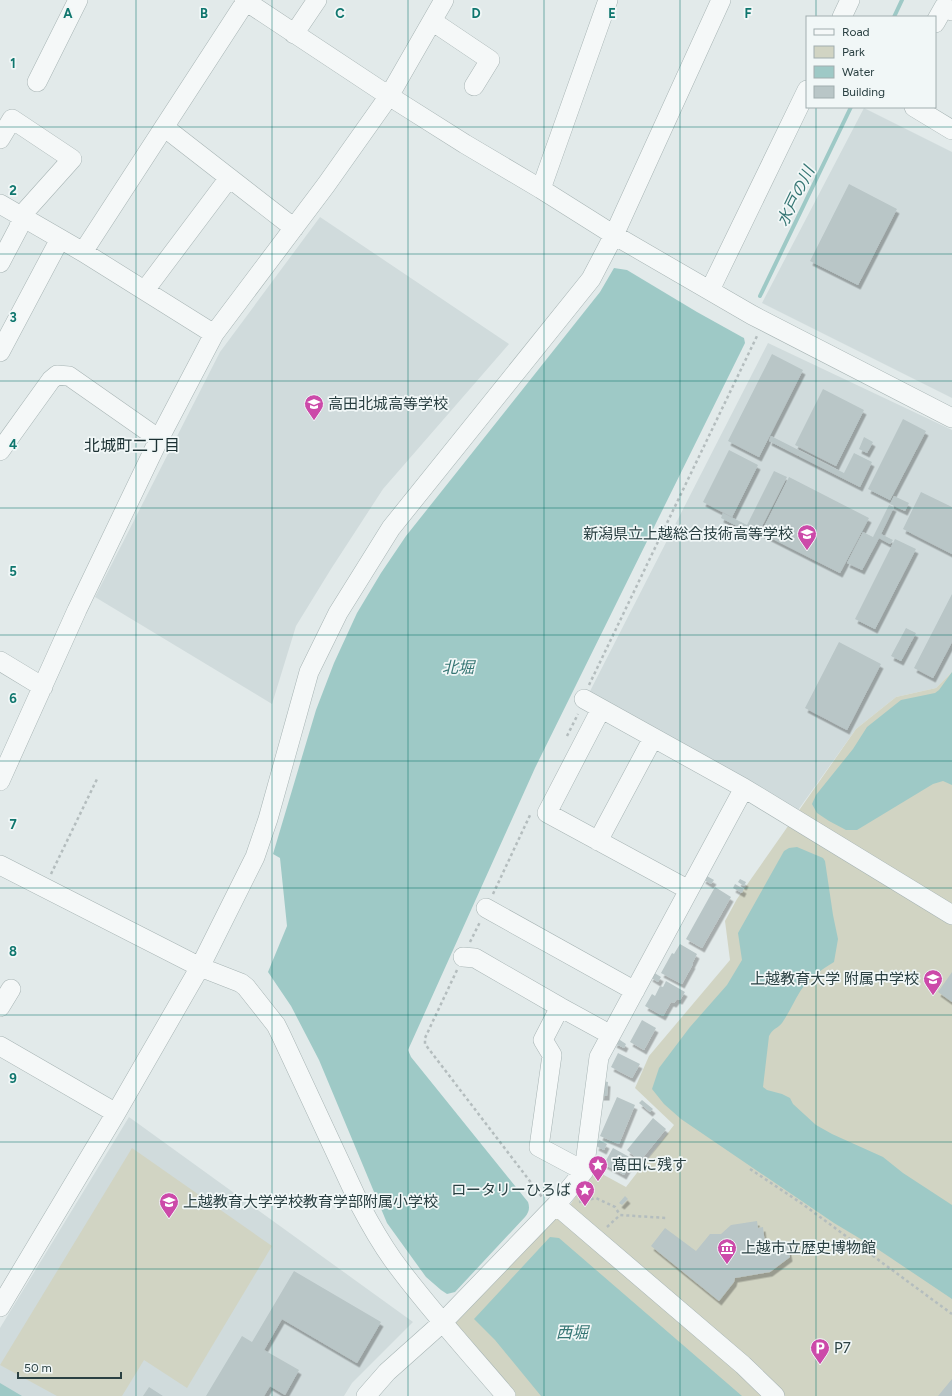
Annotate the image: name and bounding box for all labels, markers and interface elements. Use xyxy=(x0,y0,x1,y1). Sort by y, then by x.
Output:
text: A xyxy=(63,6,73,21)
text: B xyxy=(200,6,208,21)
text: C xyxy=(335,6,345,21)
text: D xyxy=(471,6,481,21)
text: E xyxy=(608,6,616,21)
text: F xyxy=(744,6,752,21)
legend xyxy=(806,16,936,108)
text: Road xyxy=(842,25,870,39)
text: Park xyxy=(842,45,865,59)
text: 1 xyxy=(10,56,16,71)
text: Water xyxy=(842,65,874,79)
text: Building xyxy=(842,85,885,99)
water label: 水戸の川 xyxy=(773,162,819,229)
text: 2 xyxy=(9,183,17,198)
text: 3 xyxy=(9,310,17,325)
school or university icon: 高田北城高等学校 xyxy=(303,393,325,421)
place label: 高田北城高等学校 xyxy=(328,395,448,413)
district label: 北城町二丁目 xyxy=(84,436,180,455)
text: 4 xyxy=(9,437,17,452)
school or university icon: 新潟県立上越総合技術高等学校 xyxy=(796,523,818,551)
place label: 新潟県立上越総合技術高等学校 xyxy=(583,525,793,543)
text: 5 xyxy=(9,564,17,579)
water label: 北堀 xyxy=(442,658,477,677)
text: 6 xyxy=(9,691,17,706)
text: 7 xyxy=(9,817,17,832)
text: 8 xyxy=(9,944,17,959)
school or university icon: 上越教育大学 附属中学校 xyxy=(922,968,944,996)
place label: 上越教育大学 附属中学校 xyxy=(750,970,919,988)
text: 9 xyxy=(9,1071,17,1086)
place icon: 髙田に残す xyxy=(587,1154,609,1182)
place label: 髙田に残す xyxy=(612,1156,687,1174)
place icon: ロータリーひろば xyxy=(574,1179,596,1207)
place label: ロータリーひろば xyxy=(451,1181,571,1199)
school or university icon: 上越教育大学学校教育学部附属小学校 xyxy=(158,1191,180,1219)
place label: 上越教育大学学校教育学部附属小学校 xyxy=(183,1193,438,1211)
museum icon: 上越市立歴史博物館 xyxy=(716,1237,738,1265)
place label: 上越市立歴史博物館 xyxy=(741,1239,876,1257)
water label: 西堀 xyxy=(556,1323,591,1342)
parking icon: P7 xyxy=(809,1337,831,1365)
place label: P7 xyxy=(834,1339,851,1357)
scale bar xyxy=(18,1354,121,1380)
text: 50 m xyxy=(24,1361,52,1375)

